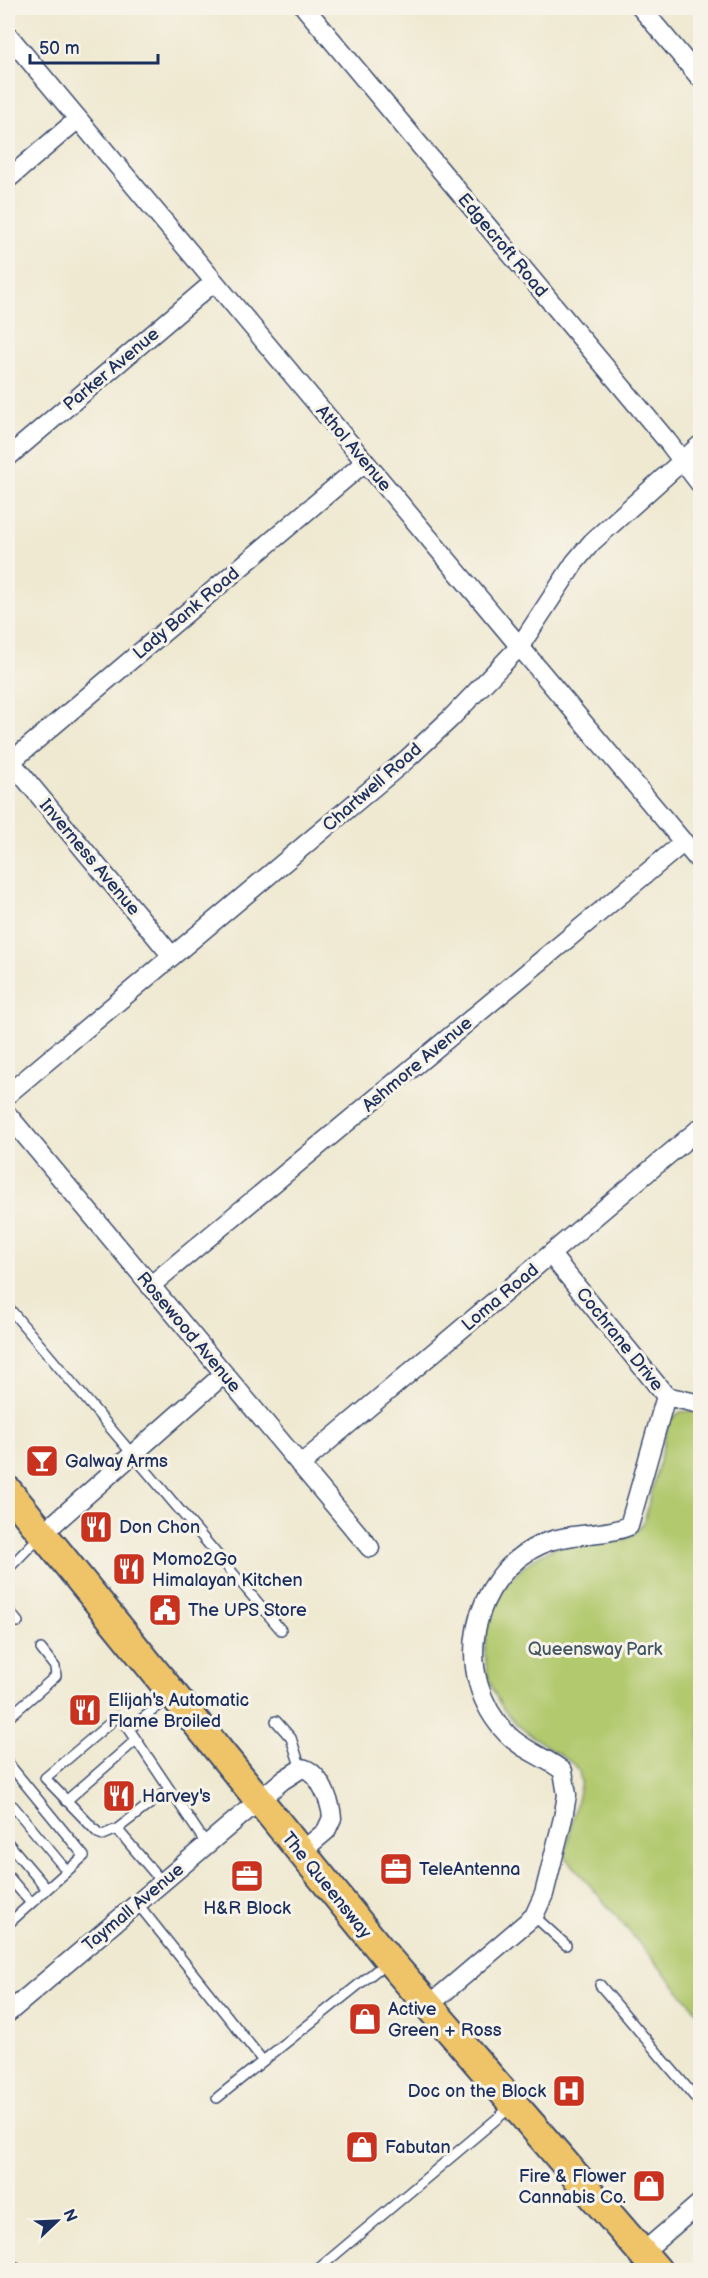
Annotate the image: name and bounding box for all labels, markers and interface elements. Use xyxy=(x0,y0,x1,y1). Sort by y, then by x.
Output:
scale bar xyxy=(30,27,158,65)
text: 50 m xyxy=(39,38,80,59)
street label: Edgecroft Road xyxy=(453,189,552,301)
street label: Parker Avenue xyxy=(59,323,164,415)
street label: Athol Avenue xyxy=(312,401,396,496)
street label: Lady Bank Road xyxy=(129,563,244,664)
street label: Chartwell Road xyxy=(319,739,426,836)
street label: Inverness Avenue xyxy=(35,795,145,920)
street label: Ashmore Avenue xyxy=(358,1012,477,1116)
street label: Loma Road xyxy=(458,1259,543,1335)
street label: Rosewood Avenue xyxy=(132,1268,245,1397)
street label: Cochrane Drive xyxy=(572,1283,668,1395)
bar icon: Galway Arms xyxy=(24,1443,60,1479)
place label: Galway Arms xyxy=(65,1451,168,1472)
restaurant icon: Don Chon xyxy=(78,1509,114,1545)
place label: Don Chon xyxy=(119,1517,200,1538)
place label: Momo2Go Himalayan Kitchen xyxy=(152,1549,303,1591)
restaurant icon: Momo2Go Himalayan Kitchen xyxy=(111,1551,147,1587)
public building icon: The UPS Store xyxy=(147,1592,183,1628)
place label: The UPS Store xyxy=(188,1600,307,1621)
park label: Queensway Park xyxy=(528,1639,662,1660)
place label: Elijah's Automatic Flame Broiled xyxy=(108,1690,249,1732)
restaurant icon: Elijah's Automatic Flame Broiled xyxy=(67,1692,103,1728)
restaurant icon: Harvey's xyxy=(101,1778,137,1814)
place label: Harvey's xyxy=(142,1786,211,1807)
street label: The Queensway xyxy=(277,1828,376,1943)
office icon: TeleAntenna xyxy=(378,1851,414,1887)
office icon: H&R Block xyxy=(229,1858,265,1894)
street label: Taymall Avenue xyxy=(78,1859,188,1956)
place label: TeleAntenna xyxy=(419,1859,520,1880)
place label: H&R Block xyxy=(203,1898,291,1919)
place label: Active Green + Ross xyxy=(388,1999,502,2041)
shop icon: Active Green + Ross xyxy=(347,2001,383,2037)
hospital icon: Doc on the Block xyxy=(551,2073,587,2109)
place label: Doc on the Block xyxy=(407,2081,546,2102)
shop icon: Fabutan xyxy=(344,2129,380,2165)
place label: Fabutan xyxy=(385,2137,451,2158)
place label: Fire & Flower Cannabis Co. xyxy=(519,2166,626,2208)
shop icon: Fire & Flower Cannabis Co. xyxy=(631,2168,667,2204)
north arrow xyxy=(27,2191,87,2251)
text: N xyxy=(58,2206,81,2225)

